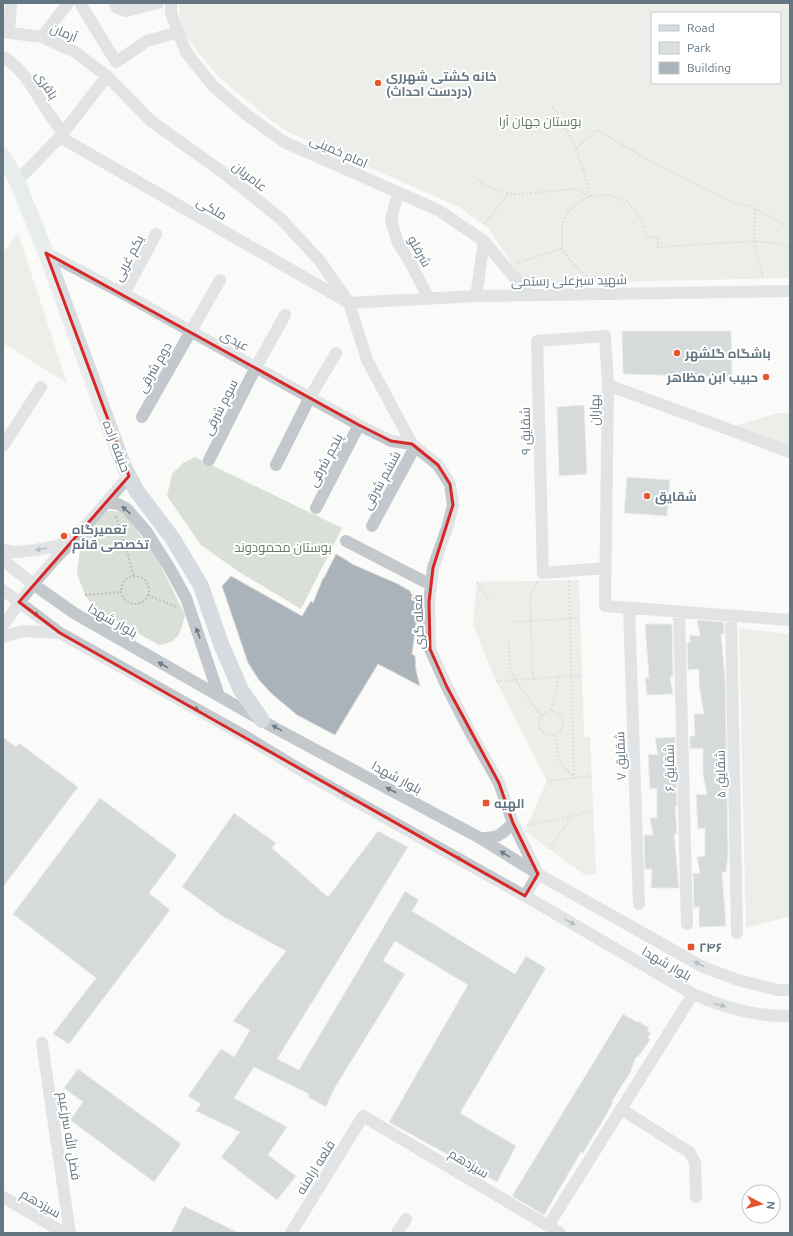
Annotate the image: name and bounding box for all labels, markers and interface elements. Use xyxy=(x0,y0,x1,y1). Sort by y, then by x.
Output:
legend xyxy=(651,12,781,84)
street label: آرمان xyxy=(48,20,80,45)
text: Road xyxy=(687,21,715,34)
text: Park xyxy=(687,41,711,54)
text: Building xyxy=(687,61,731,74)
street label: باقری xyxy=(32,68,61,102)
place label: خانه کشتی شهرری (دردست احداث) xyxy=(386,69,497,99)
marker: خانه کشتی شهرری (دردست احداث) xyxy=(373,78,383,88)
park label: بوستان جهان آرا xyxy=(499,114,581,129)
street label: امام خمینی xyxy=(307,132,370,173)
street label: عامریان xyxy=(229,158,270,195)
street label: ملکی xyxy=(194,194,230,223)
street label: یکم غربی xyxy=(110,232,149,285)
street label: شرفلو xyxy=(405,233,434,270)
street label: شهید سبزعلی رستمی xyxy=(511,272,627,289)
street label: عیدی xyxy=(218,327,252,354)
street label: دوم شرقی xyxy=(134,339,177,396)
place label: باشگاه گلشهر xyxy=(684,346,771,362)
marker: باشگاه گلشهر xyxy=(672,348,682,358)
place label: حبیب ابن مظاهر xyxy=(666,370,758,385)
marker: حبیب ابن مظاهر xyxy=(761,372,771,382)
street label: سوم شرقی xyxy=(200,377,243,439)
street label: بهاران xyxy=(587,394,602,426)
street label: شقایق ۹ xyxy=(518,407,533,455)
street label: حنیفه زاده xyxy=(100,418,133,474)
street label: پنجم شرقی xyxy=(305,431,348,490)
street label: ششم شرقی xyxy=(359,448,405,513)
place label: شقایق xyxy=(655,489,697,505)
marker: شقایق xyxy=(642,491,652,501)
one-way arrow xyxy=(121,505,131,514)
place label: تعمیرگاه تخصصی قائم xyxy=(72,522,149,554)
marker: تعمیرگاه تخصصی قائم xyxy=(59,531,69,541)
park label: بوستان محمودوند xyxy=(234,540,332,555)
one-way arrow xyxy=(35,546,47,552)
street label: فعله گری xyxy=(410,594,427,650)
street label: بلوار شهدا xyxy=(85,600,140,641)
one-way arrow xyxy=(29,609,39,617)
one-way arrow xyxy=(195,626,201,638)
one-way arrow xyxy=(158,661,169,668)
one-way arrow xyxy=(188,704,200,711)
one-way arrow xyxy=(271,725,283,732)
street label: شقایق ۷ xyxy=(612,731,629,781)
street label: شقایق ۶ xyxy=(662,744,677,792)
street label: شقایق ۵ xyxy=(713,750,728,798)
street label: بلوار شهدا xyxy=(369,758,424,797)
one-way arrow xyxy=(385,787,397,793)
one-way arrow xyxy=(337,791,349,798)
place label: الهیه xyxy=(494,796,525,812)
marker: الهیه xyxy=(481,798,491,808)
one-way arrow xyxy=(499,850,511,857)
one-way arrow xyxy=(451,854,462,861)
one-way arrow xyxy=(564,919,575,926)
place label: ۲۴۶ xyxy=(699,940,722,954)
marker: ۲۴۶ xyxy=(686,942,696,952)
street label: بلوار شهدا xyxy=(639,943,694,984)
one-way arrow xyxy=(694,961,705,967)
one-way arrow xyxy=(714,1002,726,1008)
street label: فضل الله سرزعیم xyxy=(53,1091,85,1182)
street label: قلعه ارامنه xyxy=(293,1138,338,1197)
street label: سیزدهم xyxy=(445,1146,491,1183)
north arrow xyxy=(741,1184,781,1224)
street label: سیزدهم xyxy=(17,1186,63,1223)
text: N xyxy=(764,1200,777,1210)

